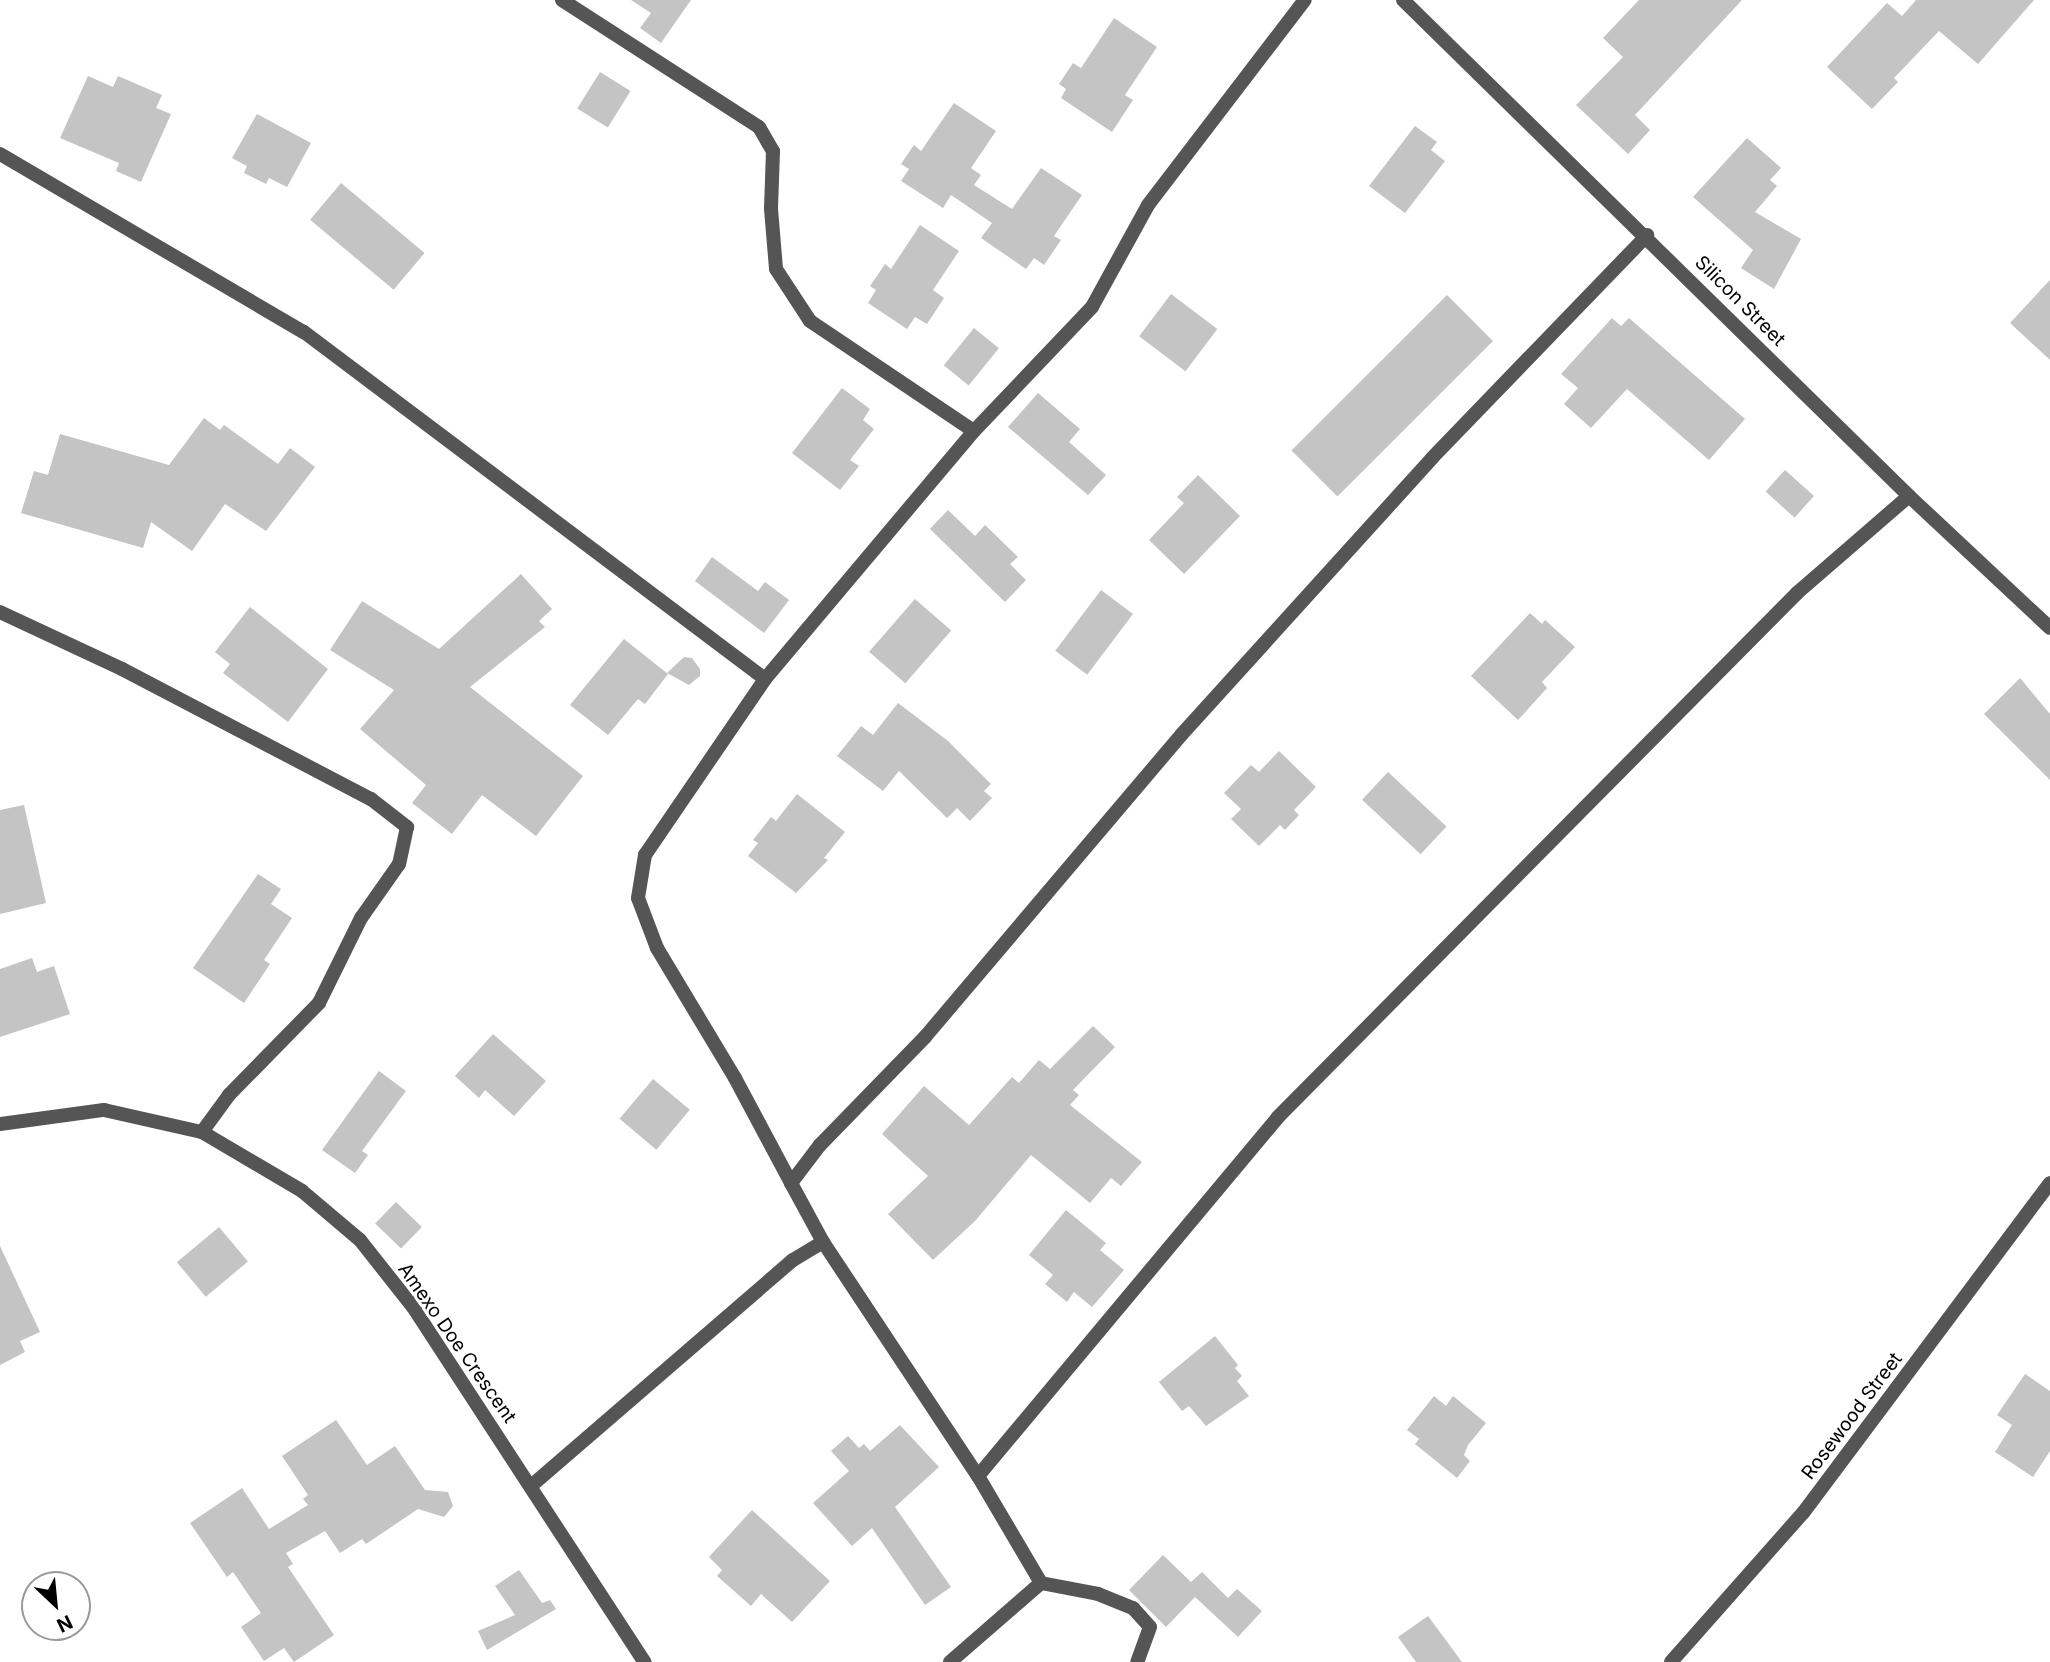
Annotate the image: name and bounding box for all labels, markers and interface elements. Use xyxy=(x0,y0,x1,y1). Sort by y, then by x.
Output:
street label: Silicon Street xyxy=(1690,251,1790,351)
street label: Amexo Doe Crescent xyxy=(393,1259,521,1427)
street label: Rosewood Street xyxy=(1797,1348,1907,1484)
north arrow xyxy=(21,1571,91,1641)
text: N xyxy=(53,1610,76,1637)

